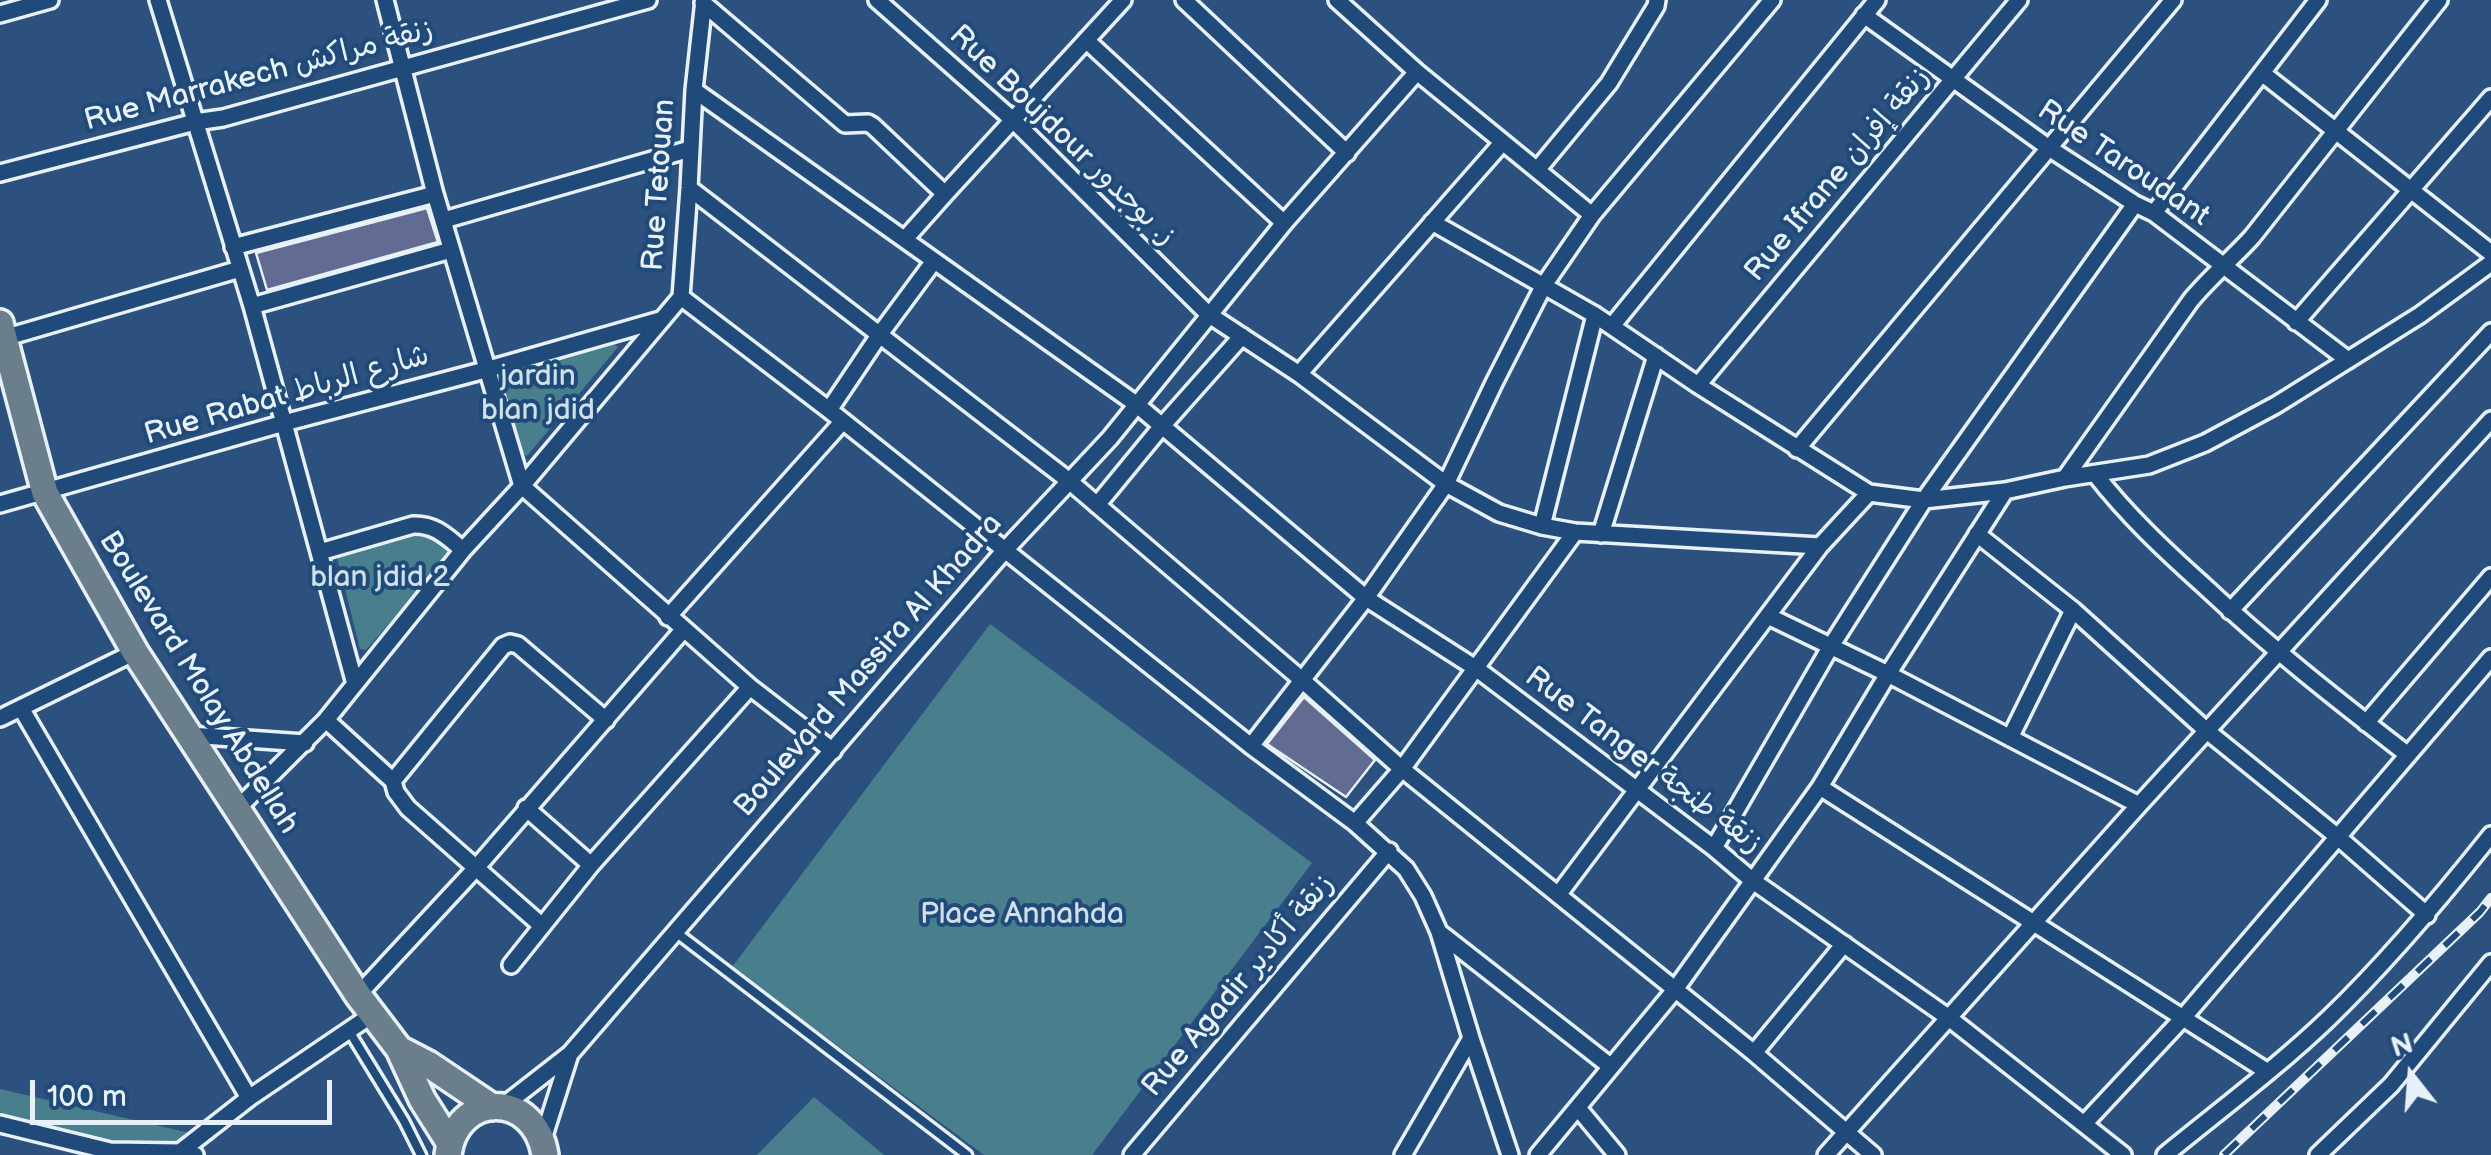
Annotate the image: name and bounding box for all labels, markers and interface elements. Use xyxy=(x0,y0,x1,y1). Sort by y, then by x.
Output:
street label: Rue Marrakech زنقة مراكش xyxy=(81,12,437,140)
street label: Rue Boujdour ز. بوجدور xyxy=(941,18,1183,254)
street label: Rue Ifrane زنقة إفران xyxy=(1738,61,1938,289)
street label: Rue Taroudant xyxy=(2030,93,2216,235)
street label: Rue Tetouan xyxy=(636,98,684,272)
street label: Rue Rabat شارع الرباط xyxy=(141,338,433,454)
park label: jardin blan jdid xyxy=(481,359,595,430)
street label: Boulevard Massira Al Khadra xyxy=(727,507,1011,825)
street label: Boulevard Molay Abdellah xyxy=(90,525,306,841)
park label: blan jdid 2 xyxy=(310,560,450,596)
street label: Rue Tanger زنقة طنجة xyxy=(1517,660,1769,862)
street label: Rue Agadir زنقة أكادير xyxy=(1135,867,1343,1105)
park label: Place Annahda xyxy=(920,897,1124,933)
north arrow xyxy=(2361,1025,2461,1125)
text: N xyxy=(2387,1027,2417,1065)
scale bar xyxy=(35,1060,338,1122)
text: 100 m xyxy=(47,1079,127,1115)

